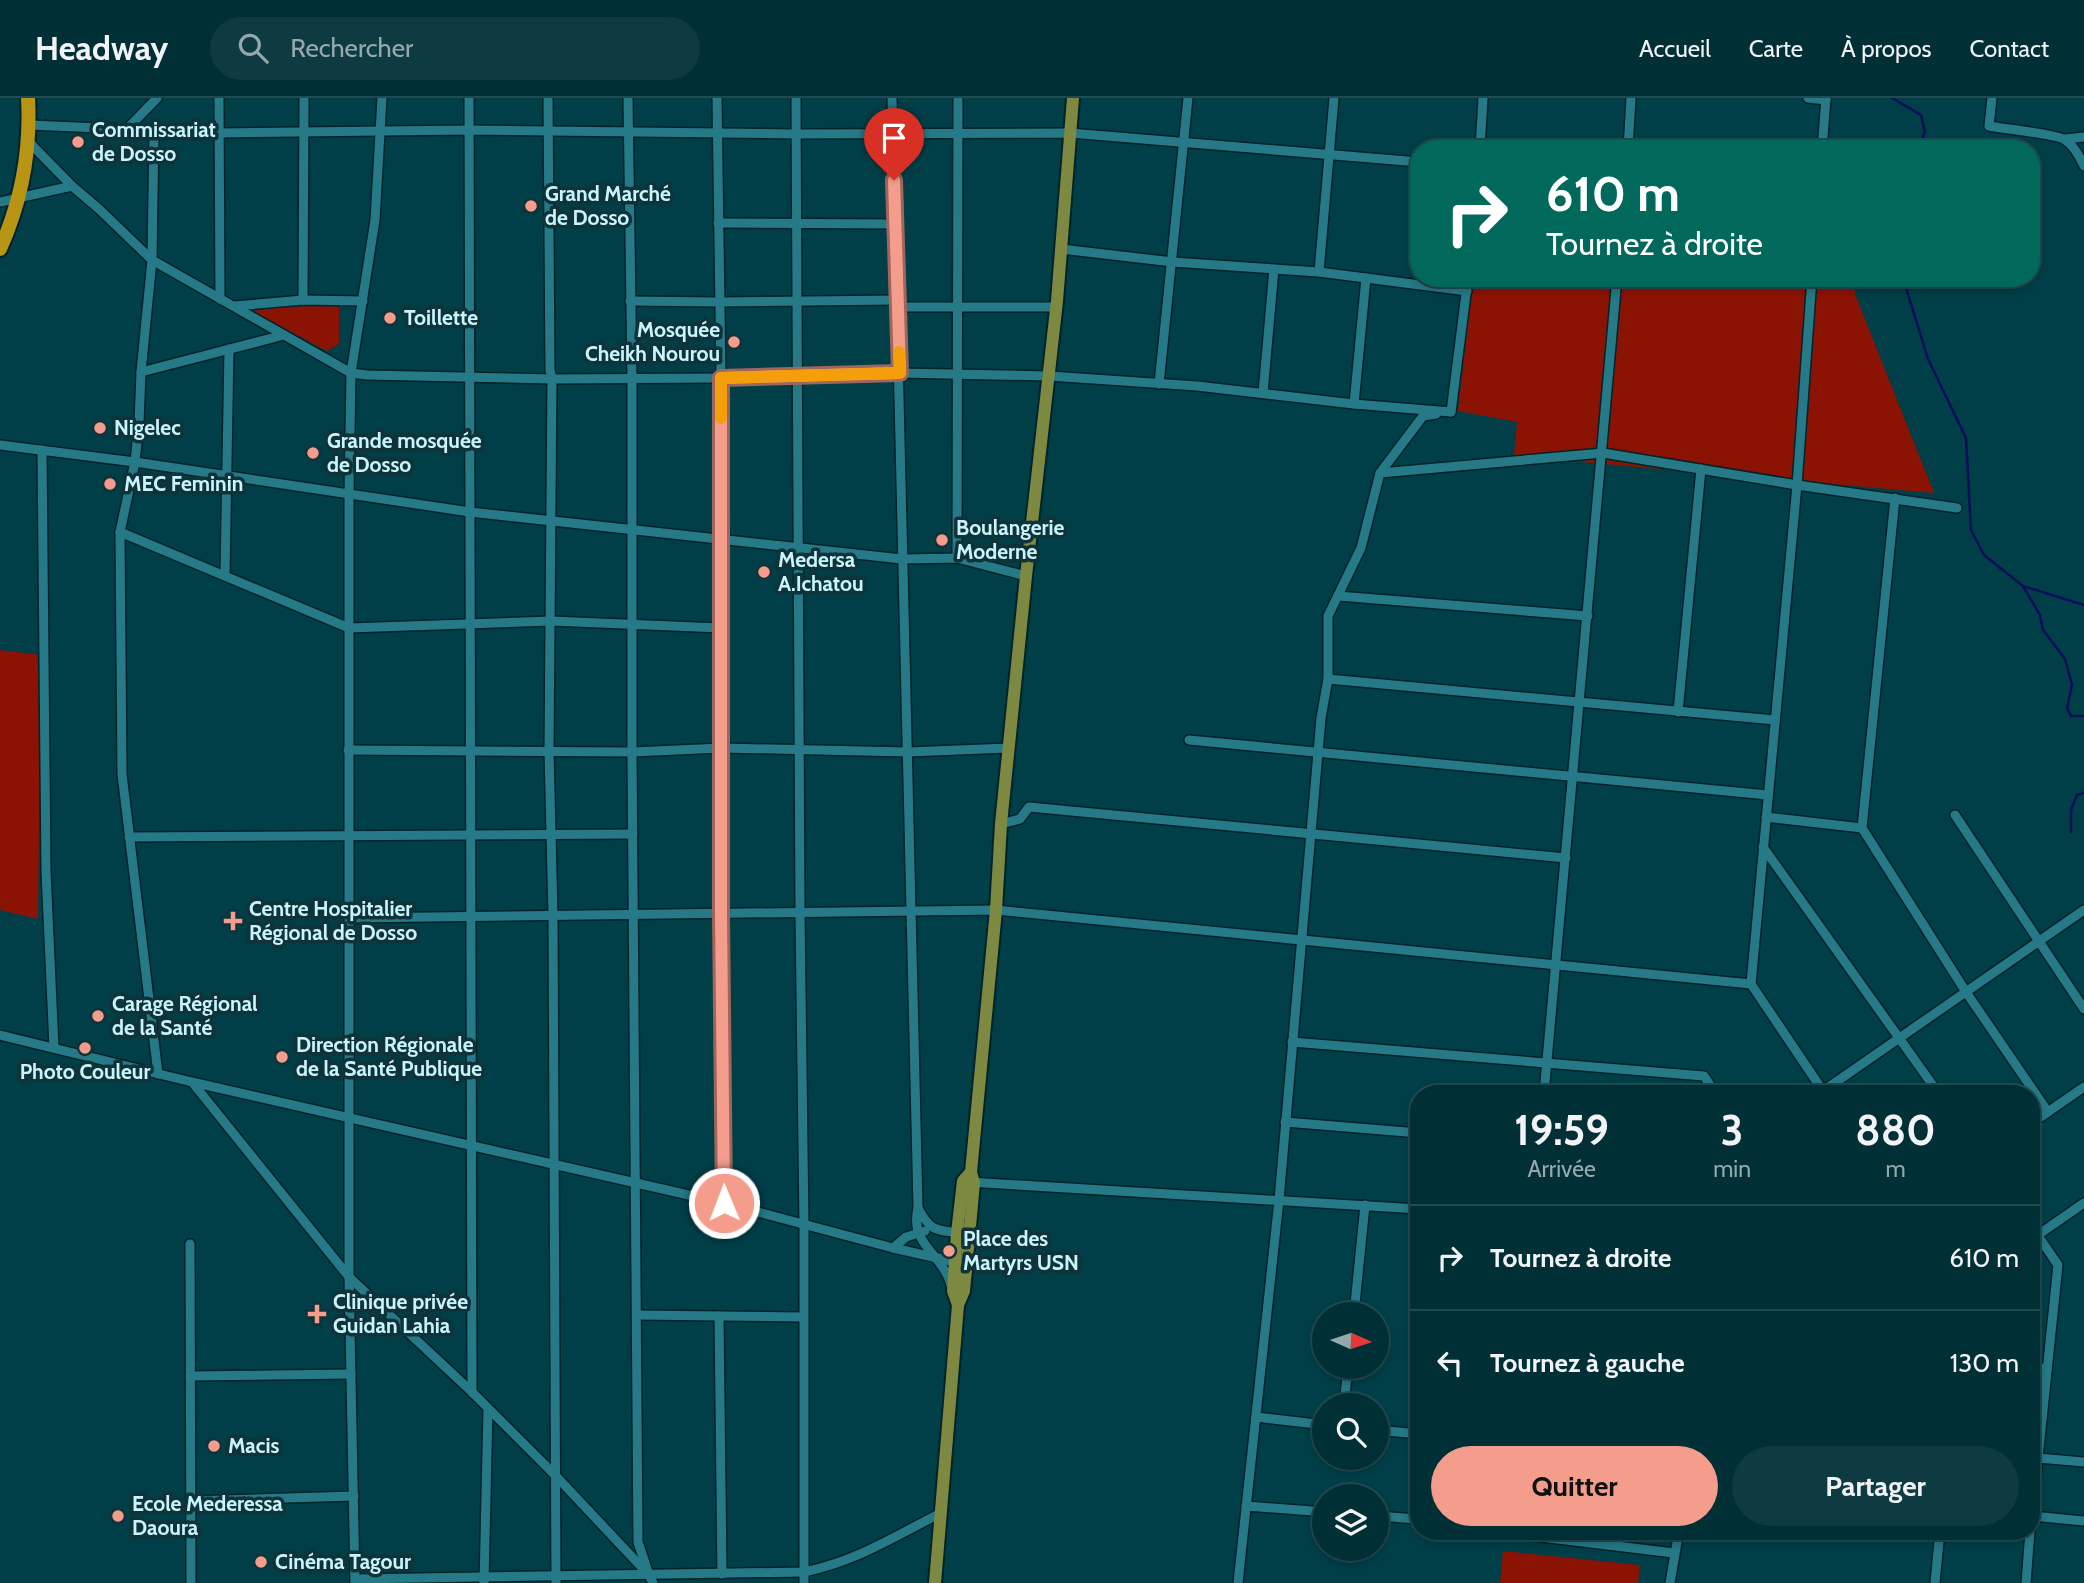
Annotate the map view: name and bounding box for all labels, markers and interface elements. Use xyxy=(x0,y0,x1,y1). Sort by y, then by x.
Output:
search box xyxy=(210,17,700,80)
text: Headway xyxy=(35,28,168,68)
icon: search xyxy=(234,29,272,67)
text: Rechercher xyxy=(290,32,413,64)
text: Accueil xyxy=(1639,34,1711,63)
text: Carte xyxy=(1749,34,1803,63)
text: À propos xyxy=(1841,34,1932,63)
text: Contact xyxy=(1970,34,2049,63)
pin xyxy=(864,108,924,180)
place label: Commissariat de Dosso xyxy=(92,117,216,166)
icon: arrive xyxy=(875,119,913,157)
marker: Commissariat de Dosso xyxy=(70,134,86,150)
text: 610 m xyxy=(1546,164,1680,223)
icon: right xyxy=(1431,168,1522,259)
place label: Grand Marché de Dosso xyxy=(545,181,671,230)
marker: Grand Marché de Dosso xyxy=(523,198,539,214)
text: Tournez à droite xyxy=(1546,224,1763,263)
place label: Toillette xyxy=(404,305,478,330)
marker: Toillette xyxy=(382,310,398,326)
place label: Mosquée Cheikh Nourou xyxy=(585,317,720,366)
marker: Mosquée Cheikh Nourou xyxy=(726,334,742,350)
place label: Nigelec xyxy=(114,415,181,440)
marker: Nigelec xyxy=(92,420,108,436)
place label: Grande mosquée de Dosso xyxy=(327,428,482,477)
marker: Grande mosquée de Dosso xyxy=(305,445,321,461)
place label: MEC Feminin xyxy=(124,471,243,496)
marker: MEC Feminin xyxy=(102,476,118,492)
place label: Boulangerie Moderne xyxy=(956,515,1065,564)
marker: Boulangerie Moderne xyxy=(934,532,950,548)
place label: Medersa A.Ichatou xyxy=(778,547,864,596)
marker: Medersa A.Ichatou xyxy=(756,564,772,580)
place label: Centre Hospitalier Régional de Dosso xyxy=(249,896,417,945)
marker: Centre Hospitalier Régional de Dosso xyxy=(223,911,243,931)
place label: Carage Régional de la Santé xyxy=(112,991,258,1040)
marker: Carage Régional de la Santé xyxy=(90,1008,106,1024)
place label: Direction Régionale de la Santé Publique xyxy=(296,1032,482,1081)
marker: Photo Couleur xyxy=(77,1040,93,1056)
marker: Direction Régionale de la Santé Publique xyxy=(274,1049,290,1065)
place label: Photo Couleur xyxy=(20,1059,150,1084)
text: 19:59 xyxy=(1514,1104,1609,1156)
text: 3 xyxy=(1721,1104,1743,1156)
text: 880 xyxy=(1855,1104,1936,1156)
text: Arrivée xyxy=(1527,1155,1596,1183)
text: min xyxy=(1713,1155,1751,1183)
text: m xyxy=(1885,1155,1906,1183)
position arrow xyxy=(687,1166,761,1240)
place label: Place des Martyrs USN xyxy=(963,1226,1079,1275)
icon: right xyxy=(1431,1239,1469,1277)
text: Tournez à droite xyxy=(1490,1242,1672,1274)
text: 610 m xyxy=(1949,1242,2019,1274)
marker: Place des Martyrs USN xyxy=(941,1243,957,1259)
place label: Clinique privée Guidan Lahia xyxy=(333,1289,468,1338)
north arrow xyxy=(1312,1302,1390,1379)
map controls xyxy=(1312,1302,1389,1561)
marker: Clinique privée Guidan Lahia xyxy=(307,1304,327,1324)
icon: left xyxy=(1431,1344,1469,1382)
text: Tournez à gauche xyxy=(1490,1347,1685,1379)
text: 130 m xyxy=(1950,1347,2019,1379)
button: search xyxy=(1312,1393,1389,1470)
place label: Macis xyxy=(228,1433,279,1458)
marker: Macis xyxy=(206,1438,222,1454)
button: Quitter xyxy=(1431,1446,1718,1526)
button: Partager xyxy=(1732,1446,2019,1526)
button: layers xyxy=(1312,1484,1389,1561)
place label: Ecole Mederessa Daoura xyxy=(132,1491,283,1540)
marker: Ecole Mederessa Daoura xyxy=(110,1508,126,1524)
place label: Cinéma Tagour xyxy=(275,1549,411,1574)
marker: Cinéma Tagour xyxy=(253,1554,269,1570)

